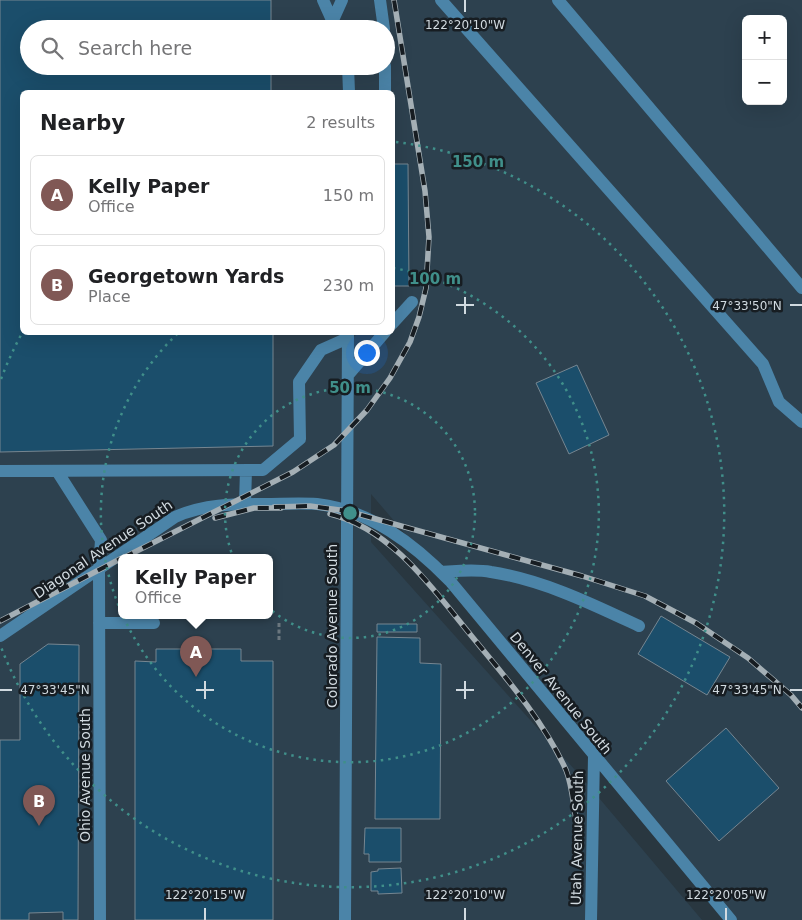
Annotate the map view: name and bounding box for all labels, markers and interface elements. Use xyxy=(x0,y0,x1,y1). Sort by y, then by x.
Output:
map controls xyxy=(742,15,787,105)
button: + xyxy=(742,15,787,60)
text: 122°20'10"W xyxy=(425,18,505,32)
search box xyxy=(20,20,395,75)
icon: search xyxy=(38,34,66,62)
text: Search here xyxy=(78,37,192,59)
button: − xyxy=(742,60,787,105)
text: Nearby xyxy=(40,111,125,135)
text: 2 results xyxy=(306,113,375,132)
text: 150 m xyxy=(452,153,504,171)
text: Kelly Paper xyxy=(88,175,209,197)
text: A xyxy=(51,186,63,205)
text: 150 m xyxy=(323,186,374,205)
text: Office xyxy=(88,197,135,216)
text: Georgetown Yards xyxy=(88,265,284,287)
text: 100 m xyxy=(409,270,461,288)
text: B xyxy=(51,276,63,295)
text: 230 m xyxy=(323,276,374,295)
text: Place xyxy=(88,287,131,306)
text: 47°33'50"N xyxy=(712,299,782,313)
your location xyxy=(354,340,380,366)
text: 50 m xyxy=(329,379,371,397)
street label: Diagonal Avenue South xyxy=(31,497,175,601)
centre of rings xyxy=(341,504,359,522)
street label: Colorado Avenue South xyxy=(324,544,340,708)
popup xyxy=(118,554,273,619)
text: Kelly Paper xyxy=(135,566,256,588)
text: Office xyxy=(135,588,182,607)
street label: Denver Avenue South xyxy=(507,629,615,757)
pin: A xyxy=(180,636,212,677)
text: 47°33'45"N xyxy=(20,683,90,697)
text: 47°33'45"N xyxy=(712,683,782,697)
street label: Ohio Avenue South xyxy=(77,708,93,842)
street label: Utah Avenue South xyxy=(568,770,586,906)
pin: B xyxy=(23,785,55,826)
text: 122°20'15"W xyxy=(165,888,245,902)
text: 122°20'10"W xyxy=(425,888,505,902)
text: 122°20'05"W xyxy=(686,888,766,902)

